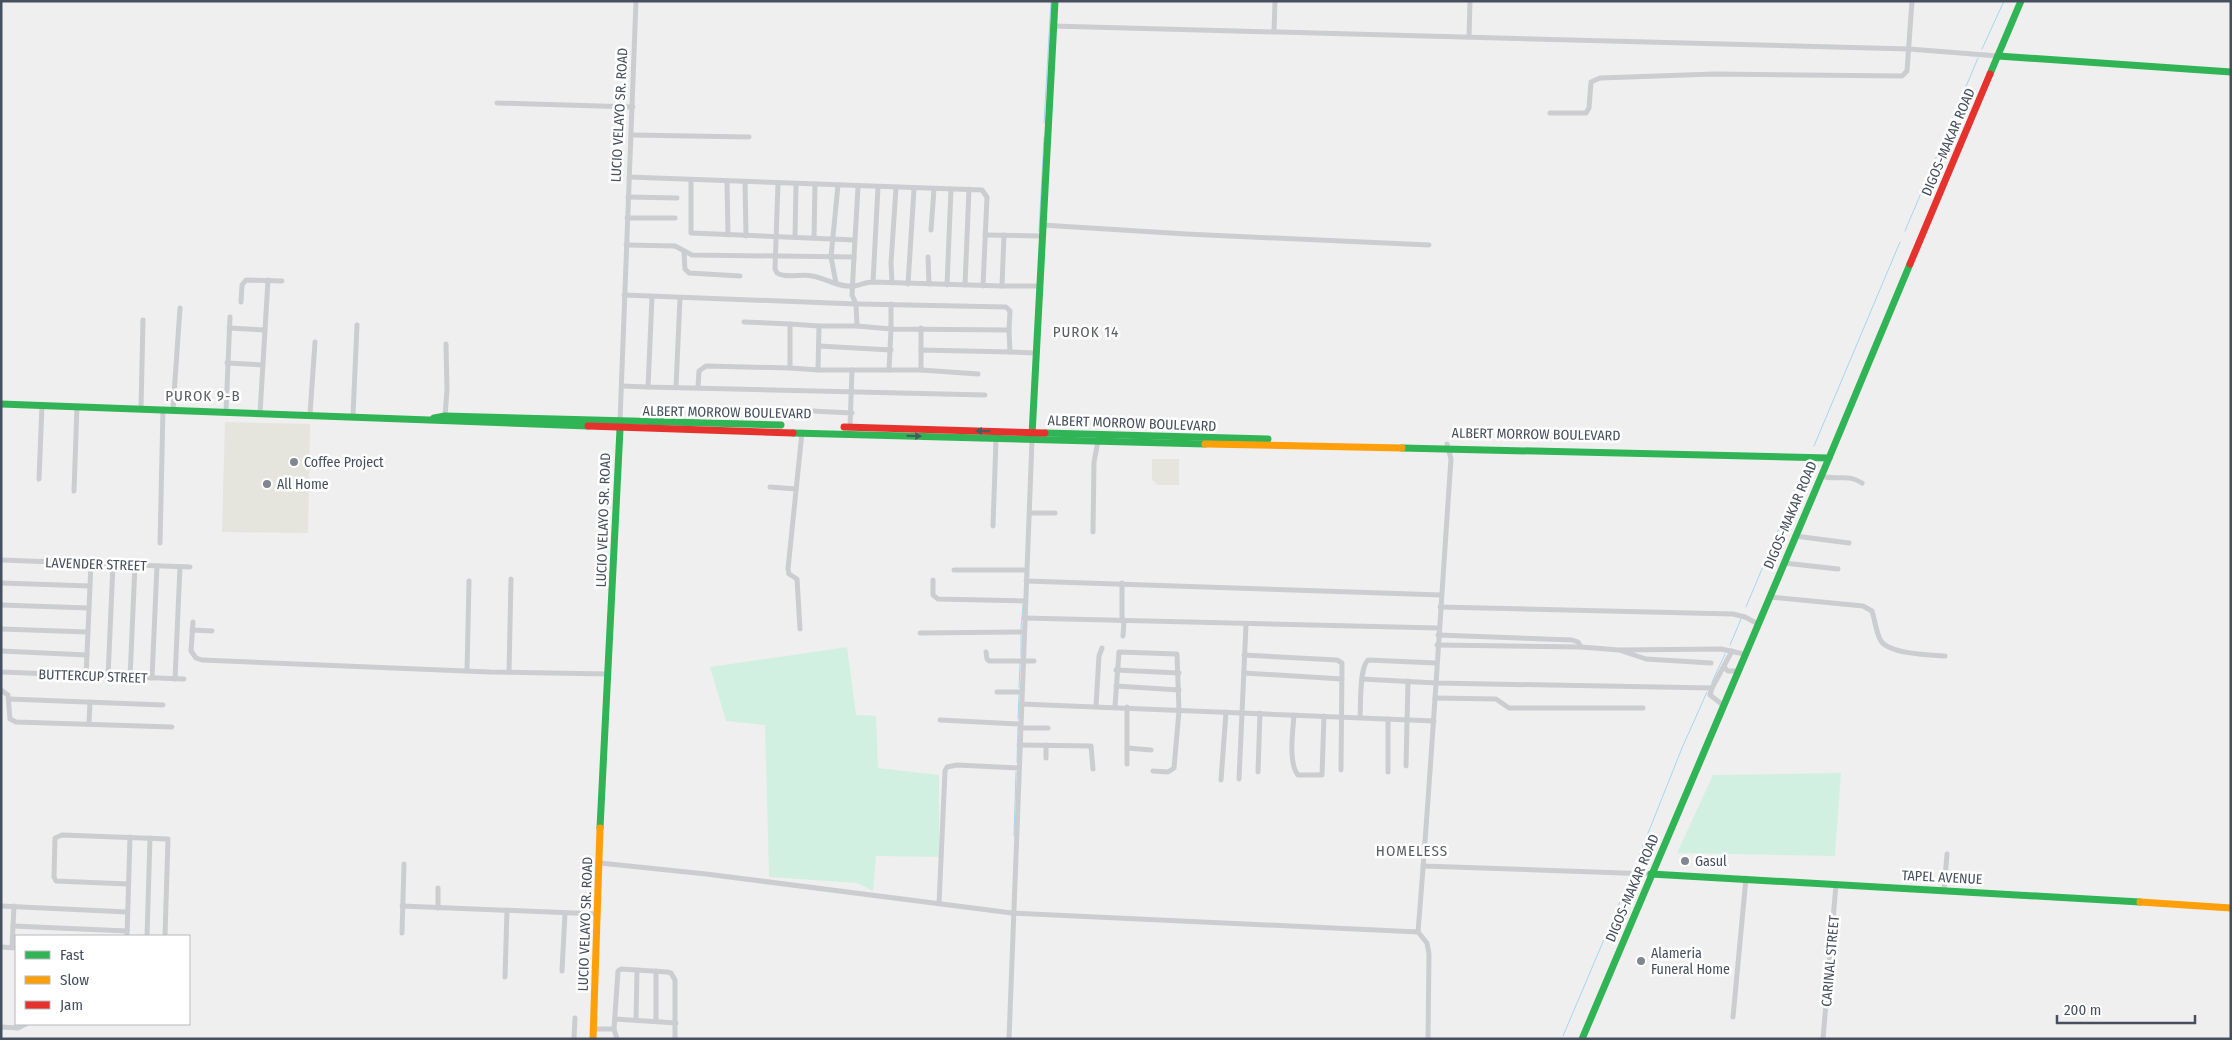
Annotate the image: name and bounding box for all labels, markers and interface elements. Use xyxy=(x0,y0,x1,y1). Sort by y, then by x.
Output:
street label: LUCIO VELAYO SR. ROAD xyxy=(607,47,632,183)
street label: DIGOS-MAKAR ROAD xyxy=(1918,86,1979,199)
district label: PUROK 14 xyxy=(1053,323,1119,341)
district label: PUROK 9-B xyxy=(165,387,241,405)
street label: ALBERT MORROW BOULEVARD xyxy=(642,403,811,422)
street label: ALBERT MORROW BOULEVARD xyxy=(1047,412,1217,435)
street label: ALBERT MORROW BOULEVARD xyxy=(1451,425,1620,444)
one-way arrow xyxy=(975,426,991,434)
one-way arrow xyxy=(906,432,922,440)
street label: LUCIO VELAYO SR. ROAD xyxy=(593,452,614,588)
place label: Coffee Project xyxy=(304,454,384,471)
marker: Coffee Project xyxy=(288,456,300,468)
street label: DIGOS-MAKAR ROAD xyxy=(1760,459,1821,572)
place label: All Home xyxy=(277,476,329,493)
marker: All Home xyxy=(261,478,273,490)
street label: LAVENDER STREET xyxy=(45,554,148,575)
street label: BUTTERCUP STREET xyxy=(38,666,148,687)
street label: DIGOS-MAKAR ROAD xyxy=(1602,832,1663,945)
district label: HOMELESS xyxy=(1376,842,1448,860)
place label: Gasul xyxy=(1695,853,1727,870)
marker: Gasul xyxy=(1679,855,1691,867)
street label: LUCIO VELAYO SR. ROAD xyxy=(575,856,596,992)
street label: TAPEL AVENUE xyxy=(1901,867,1983,888)
street label: CARINAL STREET xyxy=(1818,914,1843,1007)
legend xyxy=(15,935,190,1025)
place label: Alameria Funeral Home xyxy=(1651,945,1730,978)
text: Fast xyxy=(60,946,84,964)
marker: Alameria Funeral Home xyxy=(1635,955,1647,967)
text: Slow xyxy=(60,971,89,989)
scale bar xyxy=(2057,992,2194,1024)
text: Jam xyxy=(60,996,83,1014)
text: 200 m xyxy=(2064,1001,2101,1019)

